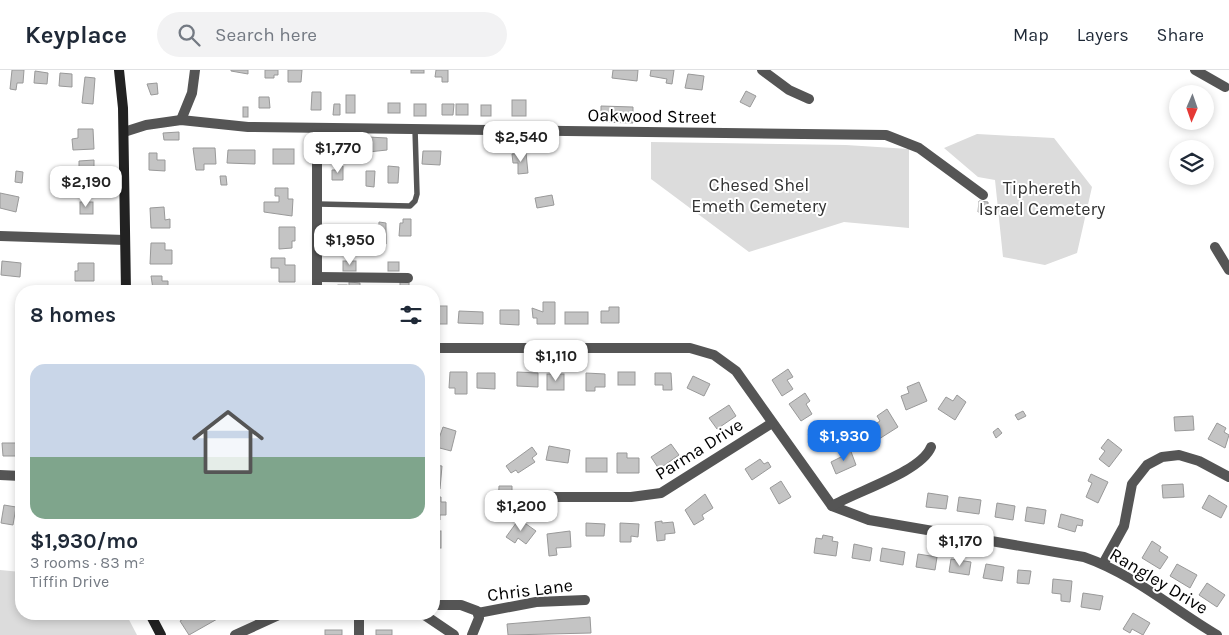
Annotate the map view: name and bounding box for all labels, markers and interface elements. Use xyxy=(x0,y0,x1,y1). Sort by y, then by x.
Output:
search box xyxy=(157,12,507,57)
text: Keyplace xyxy=(25,21,127,49)
icon: search xyxy=(175,21,203,49)
text: Search here xyxy=(215,24,317,46)
text: Map xyxy=(1013,24,1049,46)
text: Layers xyxy=(1077,24,1129,46)
text: Share xyxy=(1157,24,1204,46)
north arrow xyxy=(1169,85,1214,130)
map controls xyxy=(1169,85,1214,185)
street label: Oakwood Street xyxy=(587,104,717,128)
pin: $2,540 xyxy=(480,121,562,163)
text: $2,540 xyxy=(494,127,548,146)
pin: $1,770 xyxy=(297,132,379,174)
text: $1,770 xyxy=(315,138,361,157)
button: layers xyxy=(1169,140,1214,185)
pin: $2,190 xyxy=(45,166,127,208)
text: $2,190 xyxy=(61,172,111,191)
park label: Chesed Shel Emeth Cemetery xyxy=(691,174,827,217)
park label: Tiphereth Israel Cemetery xyxy=(979,177,1106,220)
pin: $1,950 xyxy=(309,224,391,266)
text: $1,950 xyxy=(325,230,375,249)
icon: filters xyxy=(397,301,425,329)
text: 8 homes xyxy=(30,303,116,327)
pin: $1,110 xyxy=(515,340,597,382)
text: $1,110 xyxy=(535,346,577,365)
icon: home xyxy=(183,397,273,487)
street label: Parma Drive xyxy=(651,413,747,485)
pin: $1,930 xyxy=(803,420,885,462)
text: $1,930 xyxy=(819,426,869,445)
pin: $1,200 xyxy=(480,490,562,532)
text: $1,200 xyxy=(496,496,546,515)
pin: $1,170 xyxy=(919,524,1001,567)
text: $1,930/mo xyxy=(30,529,138,553)
text: $1,170 xyxy=(938,531,982,550)
street label: Rangley Drive xyxy=(1106,543,1212,619)
text: 3 rooms · 83 m² xyxy=(30,553,145,572)
text: Tiffin Drive xyxy=(30,572,109,591)
street label: Chris Lane xyxy=(486,574,574,606)

